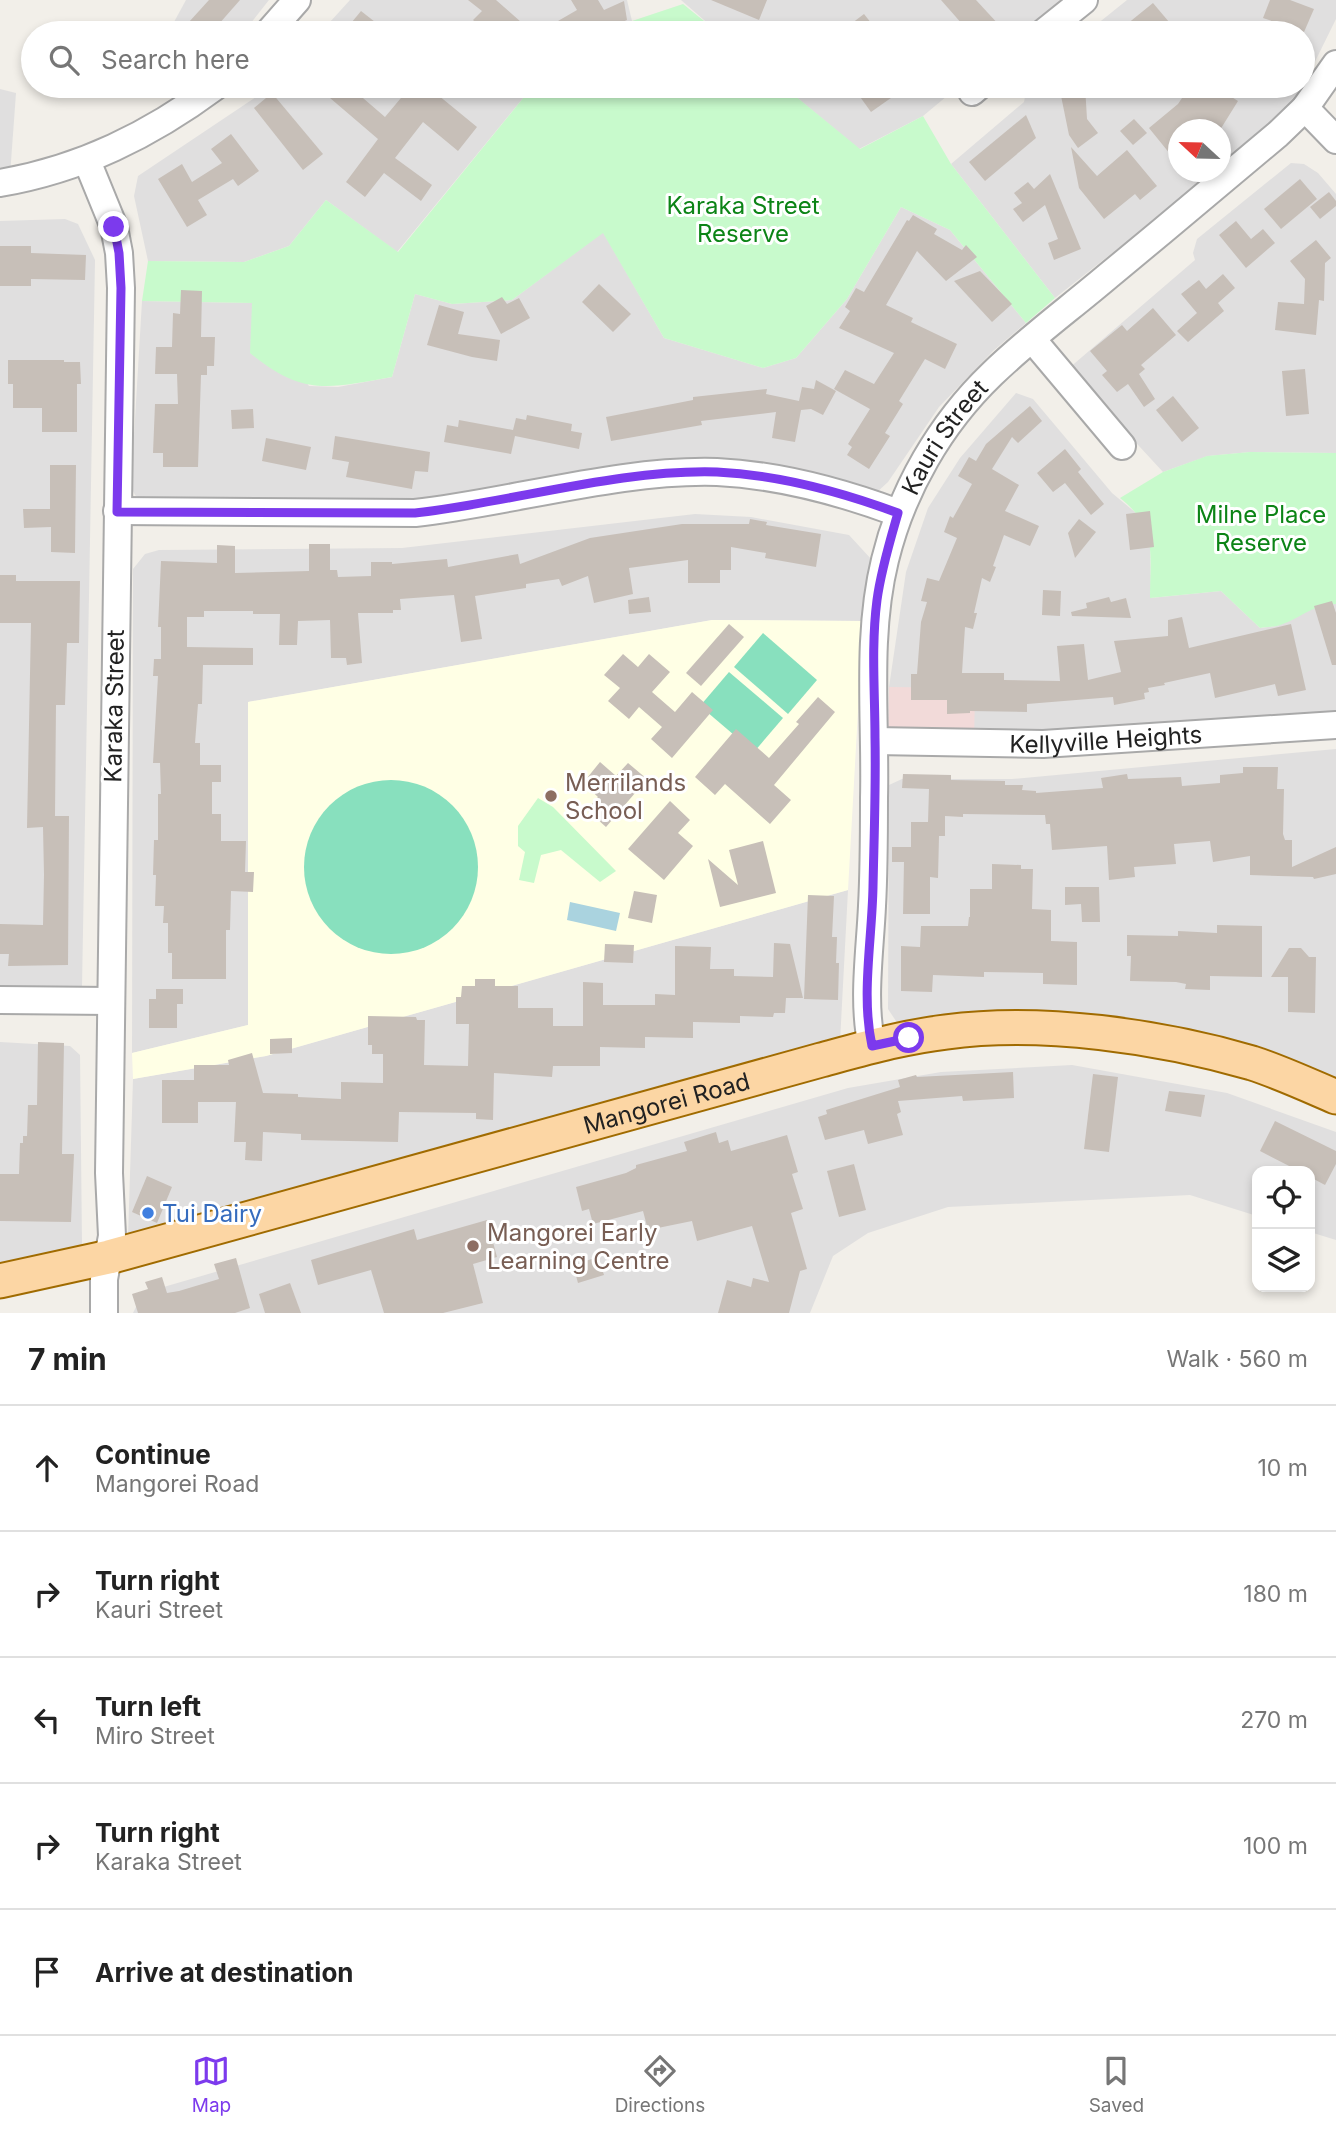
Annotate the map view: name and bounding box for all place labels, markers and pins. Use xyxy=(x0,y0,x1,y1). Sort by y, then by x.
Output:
place label: Merrilands School xyxy=(565,768,686,825)
marker: Merrilands School xyxy=(543,788,559,804)
place label: Tui Dairy xyxy=(162,1199,262,1228)
marker: Tui Dairy xyxy=(140,1205,156,1221)
place label: Mangorei Early Learning Centre xyxy=(487,1218,670,1275)
marker: Mangorei Early Learning Centre xyxy=(465,1238,481,1254)

